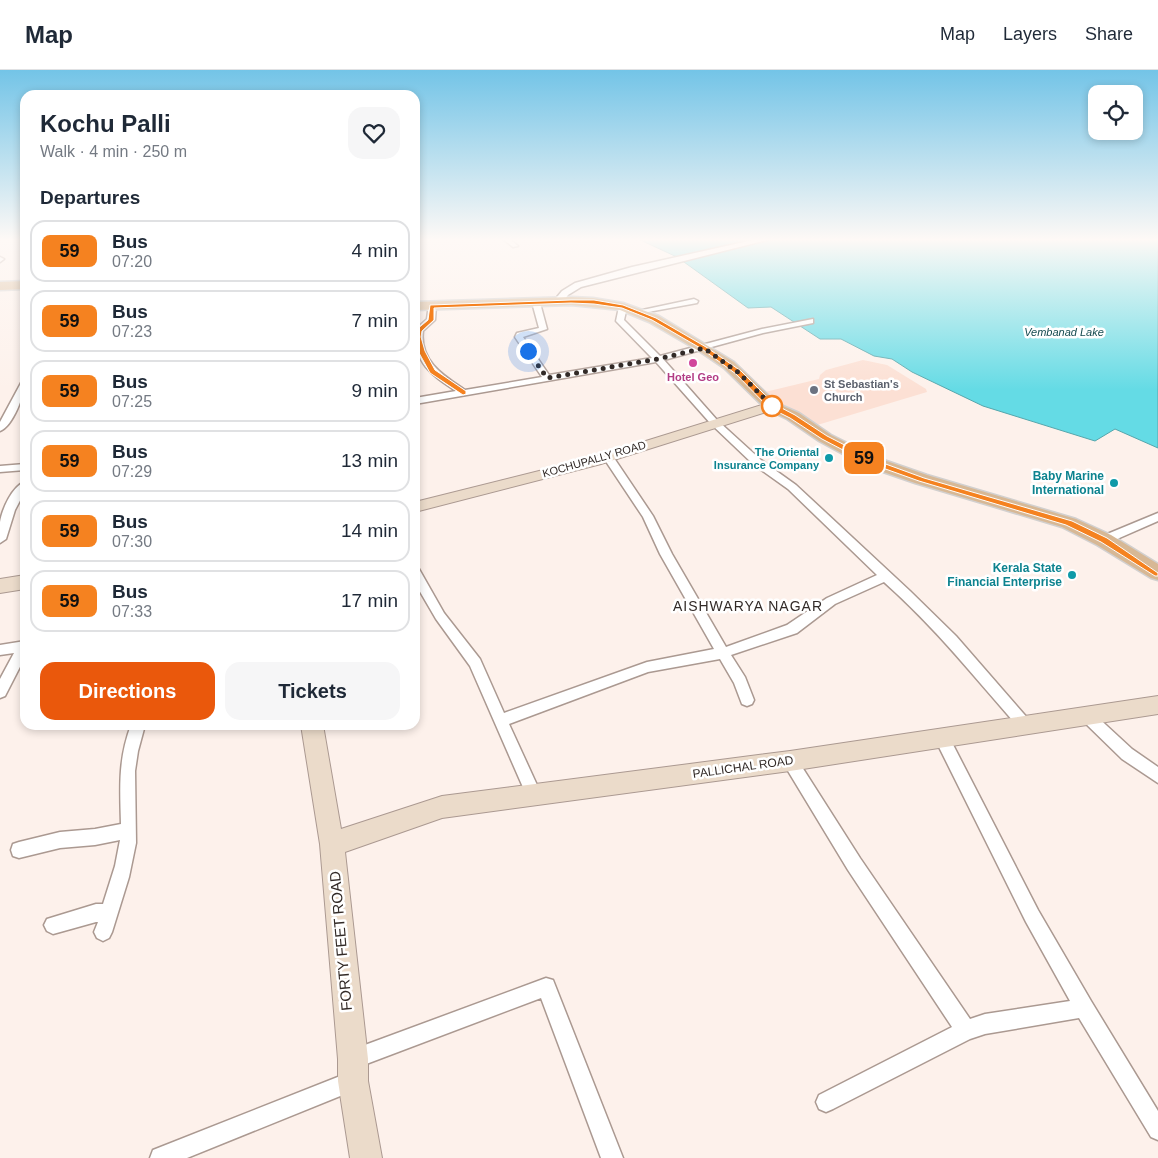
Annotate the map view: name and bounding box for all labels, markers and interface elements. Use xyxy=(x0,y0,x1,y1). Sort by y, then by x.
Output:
text: Map xyxy=(25,21,73,48)
text: Map xyxy=(940,24,975,44)
text: Layers xyxy=(1003,24,1057,44)
text: Share xyxy=(1085,24,1133,44)
map controls xyxy=(1088,85,1143,140)
button: locate xyxy=(1088,85,1143,140)
button: heart xyxy=(348,107,400,159)
text: Kochu Palli xyxy=(40,110,171,137)
text: Walk · 4 min · 250 m xyxy=(40,143,187,160)
text: Departures xyxy=(40,187,140,208)
text: Bus xyxy=(112,231,148,252)
text: 4 min xyxy=(352,240,398,261)
text: 59 xyxy=(59,241,80,261)
text: 07:20 xyxy=(112,253,152,270)
text: Bus xyxy=(112,301,148,322)
text: 7 min xyxy=(352,310,398,331)
text: 59 xyxy=(59,311,80,331)
text: 07:23 xyxy=(112,323,152,340)
water label: Vembanad Lake xyxy=(1024,326,1104,338)
your location xyxy=(516,339,541,364)
marker: Hotel Geo xyxy=(687,357,699,369)
text: Bus xyxy=(112,371,148,392)
place label: Hotel Geo xyxy=(667,371,719,383)
place label: St Sebastian's Church xyxy=(824,378,899,403)
text: 9 min xyxy=(352,380,398,401)
text: 59 xyxy=(59,381,80,401)
marker: St Sebastian's Church xyxy=(808,384,820,396)
text: 07:25 xyxy=(112,393,152,410)
unlabelled marker xyxy=(761,395,783,417)
street label: KOCHUPALLY ROAD xyxy=(541,438,647,480)
text: Bus xyxy=(112,441,148,462)
line badge: 59 xyxy=(842,442,886,474)
place label: The Oriental Insurance Company xyxy=(714,446,820,471)
text: 59 xyxy=(854,448,874,468)
text: 13 min xyxy=(341,450,398,471)
text: 59 xyxy=(59,451,80,471)
marker: The Oriental Insurance Company xyxy=(823,452,835,464)
text: 07:29 xyxy=(112,463,152,480)
place label: Baby Marine International xyxy=(1032,469,1104,497)
marker: Baby Marine International xyxy=(1108,477,1120,489)
text: Bus xyxy=(112,511,148,532)
text: 14 min xyxy=(341,520,398,541)
text: 59 xyxy=(59,521,80,541)
text: 07:30 xyxy=(112,533,152,550)
place label: Kerala State Financial Enterprise xyxy=(947,561,1062,589)
marker: Kerala State Financial Enterprise xyxy=(1066,569,1078,581)
text: Bus xyxy=(112,581,148,602)
text: 17 min xyxy=(341,590,398,611)
text: 59 xyxy=(59,591,80,611)
district label: AISHWARYA NAGAR xyxy=(673,598,823,614)
text: 07:33 xyxy=(112,603,152,620)
button: Directions xyxy=(40,662,215,720)
button: Tickets xyxy=(225,662,400,720)
street label: PALLICHAL ROAD xyxy=(692,753,794,781)
street label: FORTY FEET ROAD xyxy=(326,870,355,1012)

